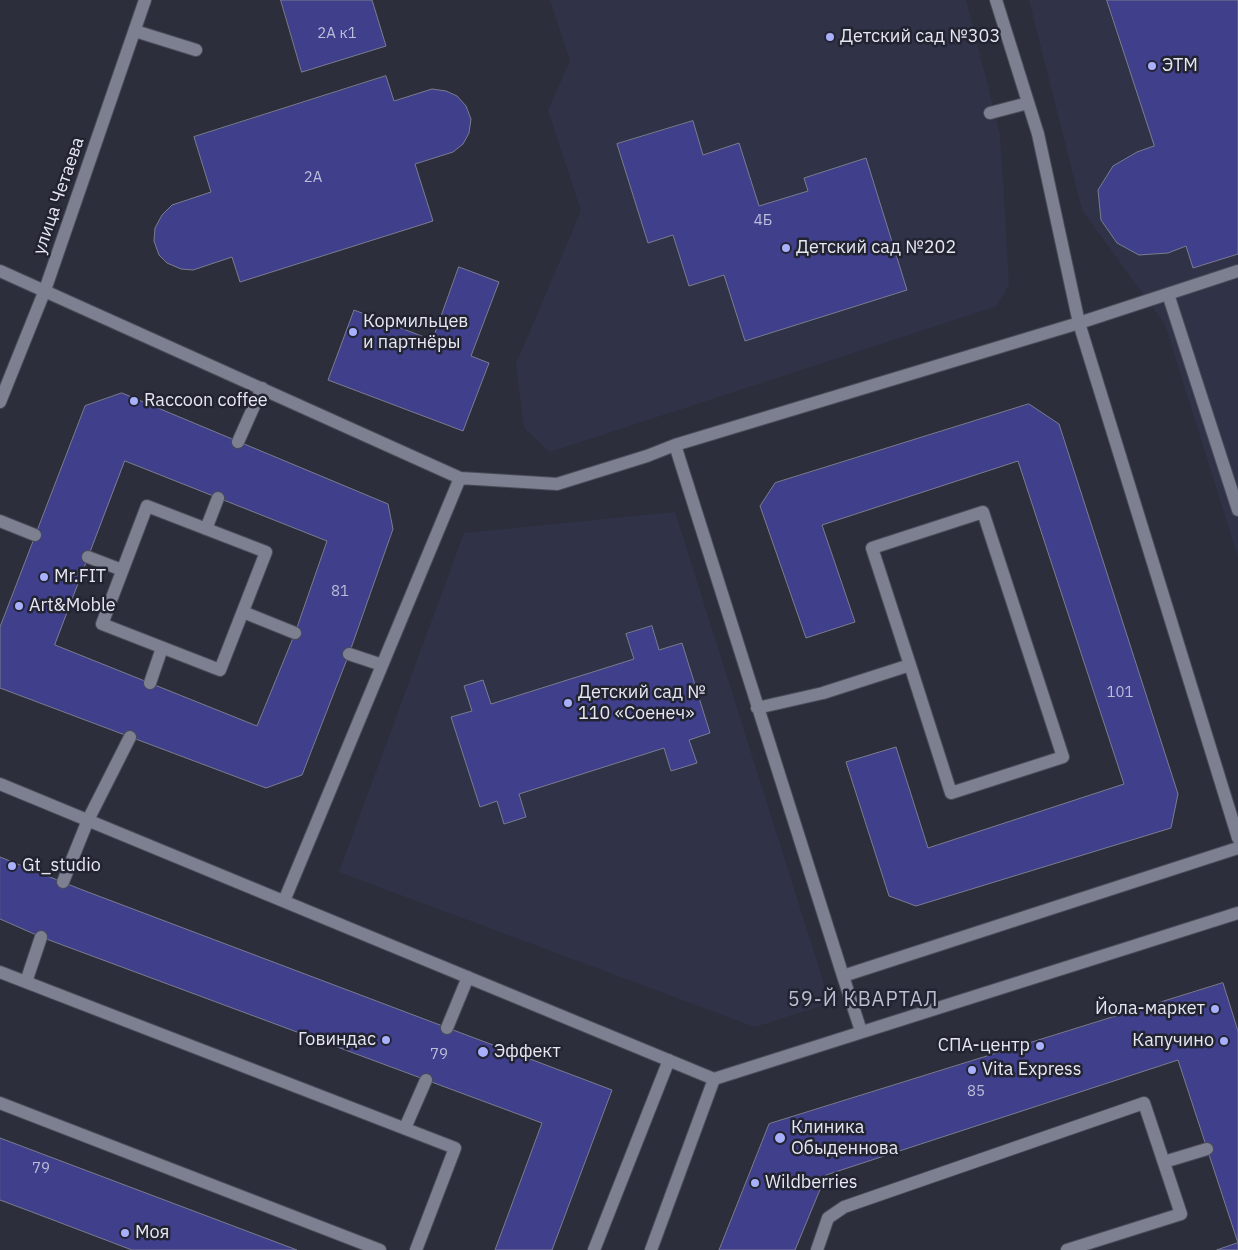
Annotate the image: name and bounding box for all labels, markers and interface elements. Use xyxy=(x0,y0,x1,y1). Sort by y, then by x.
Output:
house number: 2А к1 xyxy=(317,25,357,43)
place label: Детский сад №303 xyxy=(840,26,1000,48)
marker: Детский сад №303 xyxy=(824,31,836,43)
place label: ЭТМ xyxy=(1162,55,1198,77)
marker: ЭТМ xyxy=(1146,60,1158,72)
street label: улица Четаева xyxy=(29,134,89,258)
house number: 2А xyxy=(304,169,322,187)
house number: 4Б xyxy=(754,212,772,230)
place label: Детский сад №202 xyxy=(796,237,956,259)
marker: Детский сад №202 xyxy=(780,242,792,254)
place label: Кормильцев и партнёры xyxy=(363,311,468,354)
marker: Кормильцев и партнёры xyxy=(347,326,359,338)
place label: Raccoon coffee xyxy=(144,390,268,412)
marker: Raccoon coffee xyxy=(128,395,140,407)
place label: Mr.FIT xyxy=(54,566,106,588)
marker: Mr.FIT xyxy=(38,571,50,583)
house number: 81 xyxy=(331,583,349,601)
place label: Art&Moble xyxy=(29,595,116,617)
marker: Art&Moble xyxy=(13,600,25,612)
place label: Детский сад № 110 «Соенеч» xyxy=(578,682,706,724)
house number: 101 xyxy=(1107,684,1133,702)
marker: Детский сад № 110 «Соенеч» xyxy=(562,697,574,709)
place label: Gt_studio xyxy=(22,855,101,877)
marker: Gt_studio xyxy=(6,860,18,872)
district label: 59-Й КВАРТАЛ xyxy=(786,988,940,1012)
place label: Йола-маркет xyxy=(1095,998,1205,1020)
marker: Йола-маркет xyxy=(1209,1003,1221,1015)
place label: Говиндас xyxy=(298,1029,376,1051)
place label: Капучино xyxy=(1132,1030,1214,1052)
marker: Говиндас xyxy=(380,1034,392,1046)
place label: СПА-центр xyxy=(938,1035,1030,1057)
marker: Капучино xyxy=(1218,1035,1230,1047)
marker: СПА-центр xyxy=(1034,1040,1046,1052)
place label: Эффект xyxy=(494,1041,561,1063)
marker: Эффект xyxy=(476,1045,490,1059)
house number: 79 xyxy=(430,1046,448,1064)
place label: Vita Express xyxy=(982,1059,1082,1081)
marker: Vita Express xyxy=(966,1064,978,1076)
house number: 85 xyxy=(967,1083,985,1101)
place label: Клиника Обыденнова xyxy=(791,1117,898,1160)
marker: Клиника Обыденнова xyxy=(773,1131,787,1145)
house number: 79 xyxy=(32,1160,50,1178)
place label: Wildberries xyxy=(765,1172,858,1194)
marker: Wildberries xyxy=(749,1177,761,1189)
place label: Моя xyxy=(135,1222,169,1244)
marker: Моя xyxy=(119,1227,131,1239)

